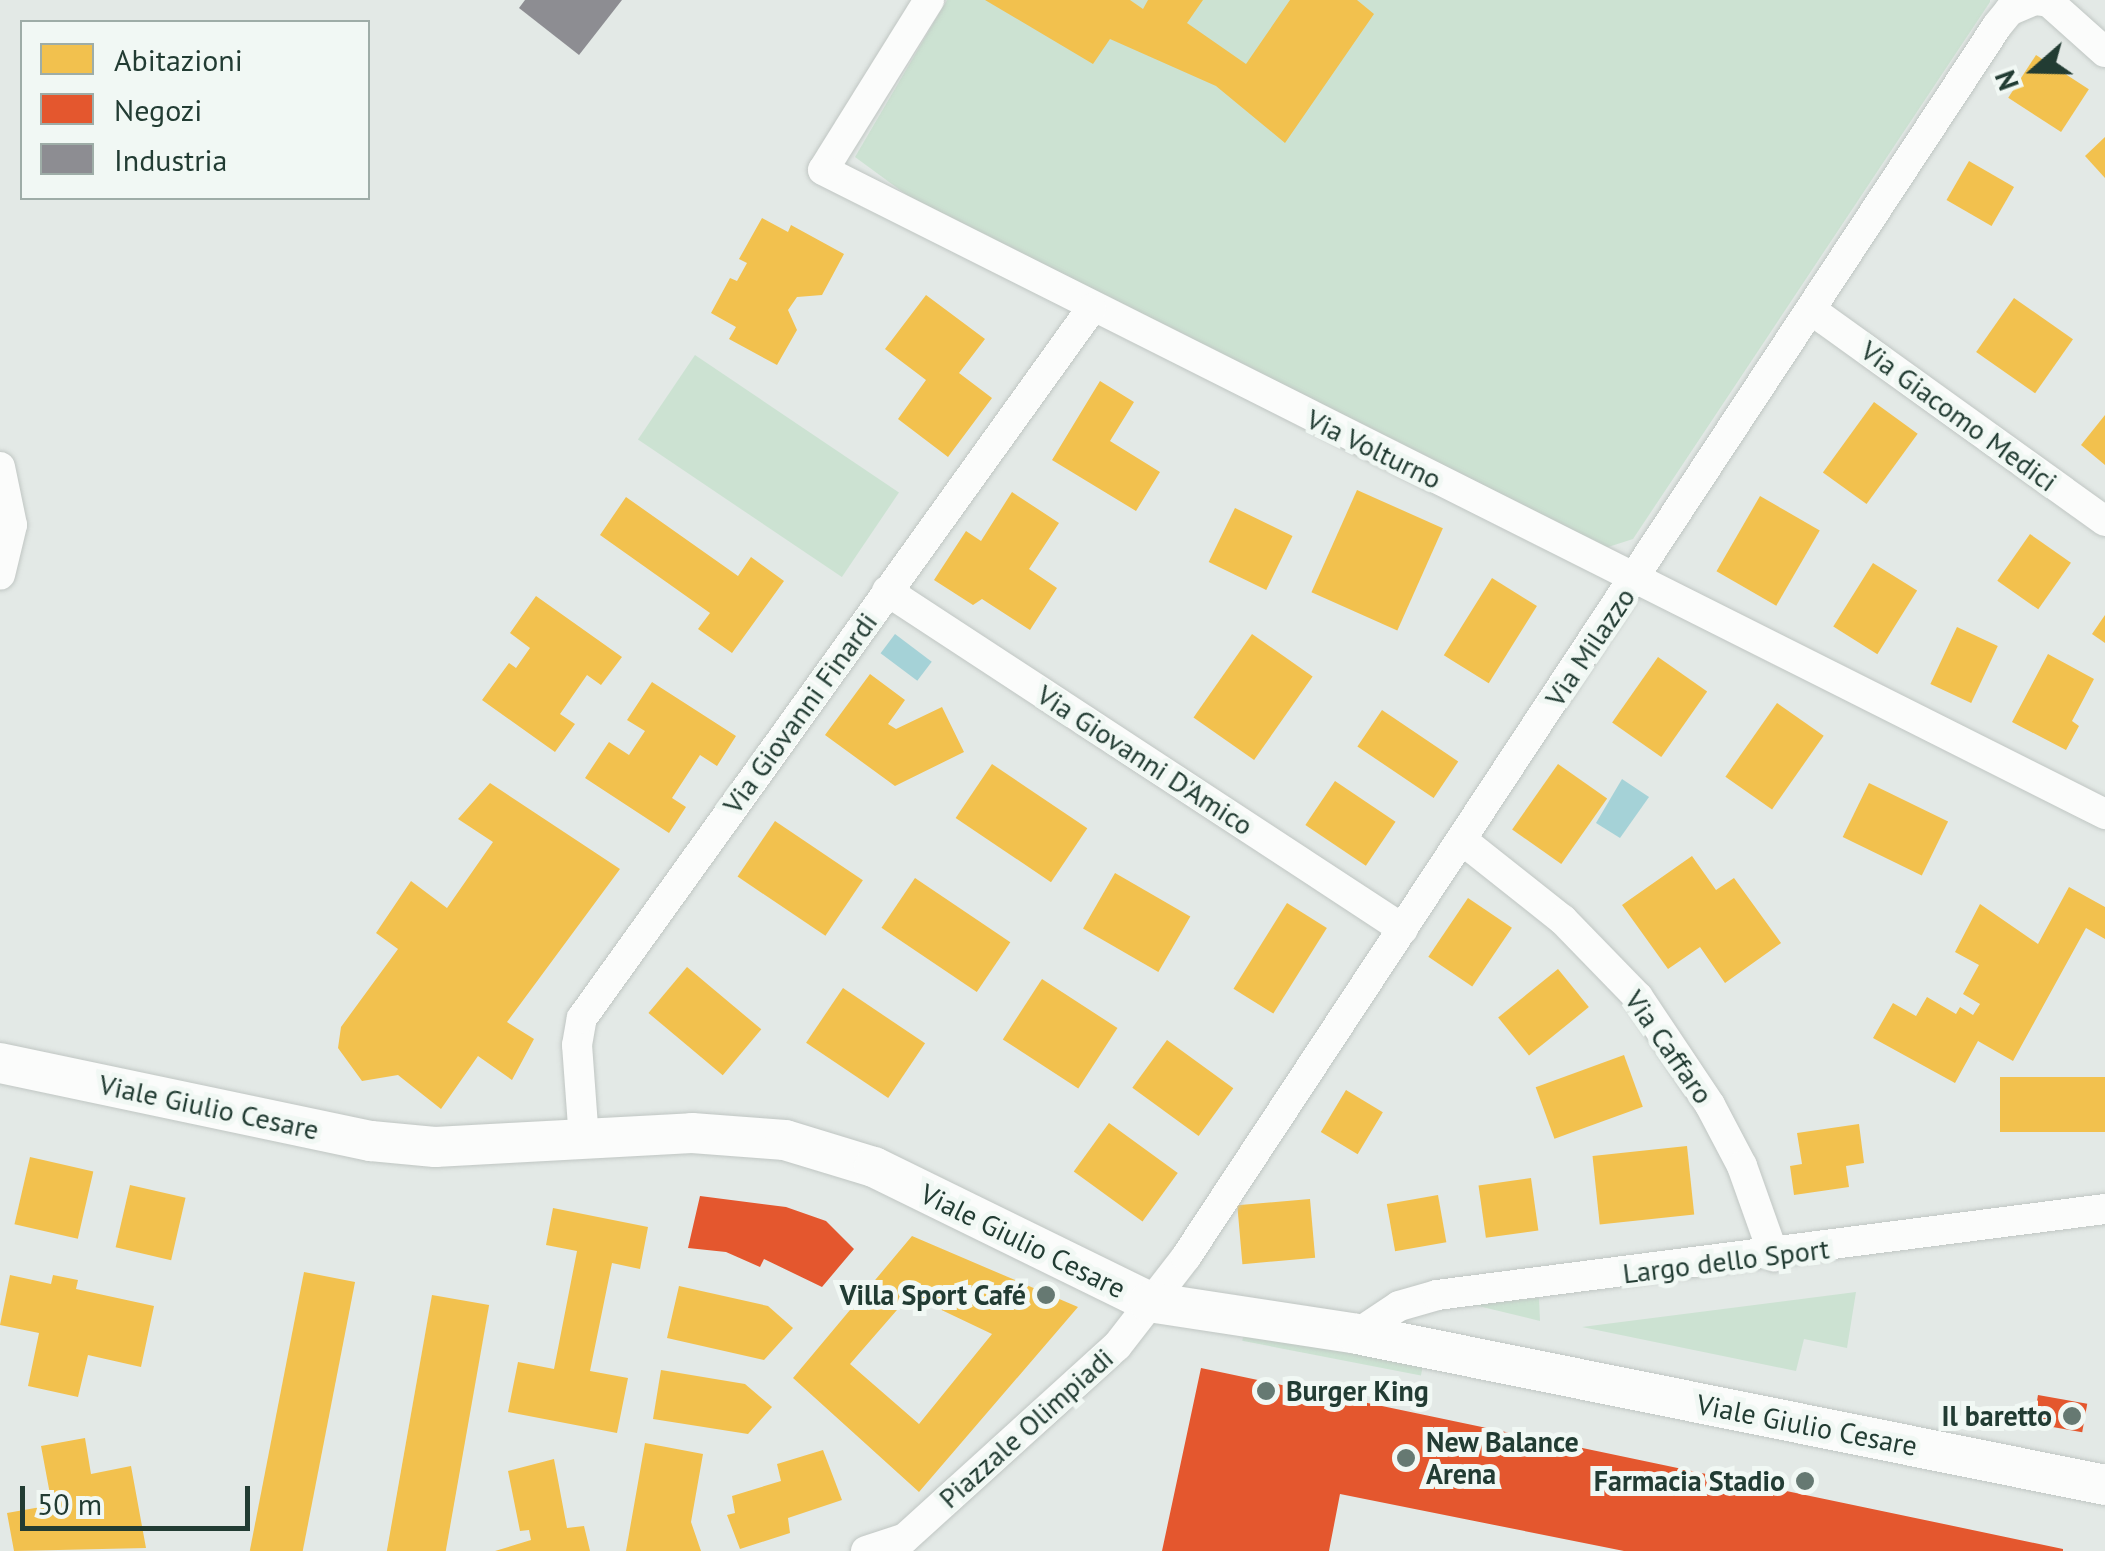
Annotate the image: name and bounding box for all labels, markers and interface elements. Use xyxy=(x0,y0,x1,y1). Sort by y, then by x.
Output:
legend xyxy=(20,20,370,200)
north arrow xyxy=(1985,20,2085,120)
text: Abitazioni xyxy=(114,40,243,79)
text: N xyxy=(1986,65,2027,95)
text: Negozi xyxy=(114,90,202,129)
text: Industria xyxy=(114,140,227,179)
street label: Via Giacomo Medici xyxy=(1854,333,2064,499)
street label: Via Volturno xyxy=(1301,402,1447,496)
street label: Via Milazzo xyxy=(1538,581,1642,713)
street label: Via Giovanni Finardi xyxy=(716,606,884,820)
street label: Via Giovanni D'Amico xyxy=(1031,678,1259,842)
street label: Via Caffaro xyxy=(1618,984,1720,1110)
street label: Viale Giulio Cesare xyxy=(96,1067,322,1147)
street label: Viale Giulio Cesare xyxy=(915,1177,1131,1305)
street label: Largo dello Sport xyxy=(1621,1232,1831,1290)
place label: Villa Sport Café xyxy=(839,1278,1026,1312)
marker: Villa Sport Café xyxy=(1035,1284,1057,1306)
street label: Piazzale Olimpiadi xyxy=(932,1341,1120,1515)
place label: Burger King xyxy=(1286,1374,1429,1408)
marker: Burger King xyxy=(1255,1380,1277,1402)
street label: Viale Giulio Cesare xyxy=(1694,1387,1920,1463)
place label: Il baretto xyxy=(1942,1399,2052,1433)
marker: Il baretto xyxy=(2061,1405,2083,1427)
place label: New Balance Arena xyxy=(1426,1425,1579,1491)
marker: New Balance Arena xyxy=(1395,1447,1417,1469)
place label: Farmacia Stadio xyxy=(1594,1464,1785,1498)
scale bar xyxy=(25,1466,255,1528)
marker: Farmacia Stadio xyxy=(1794,1470,1816,1492)
text: 50 m xyxy=(37,1484,102,1523)

